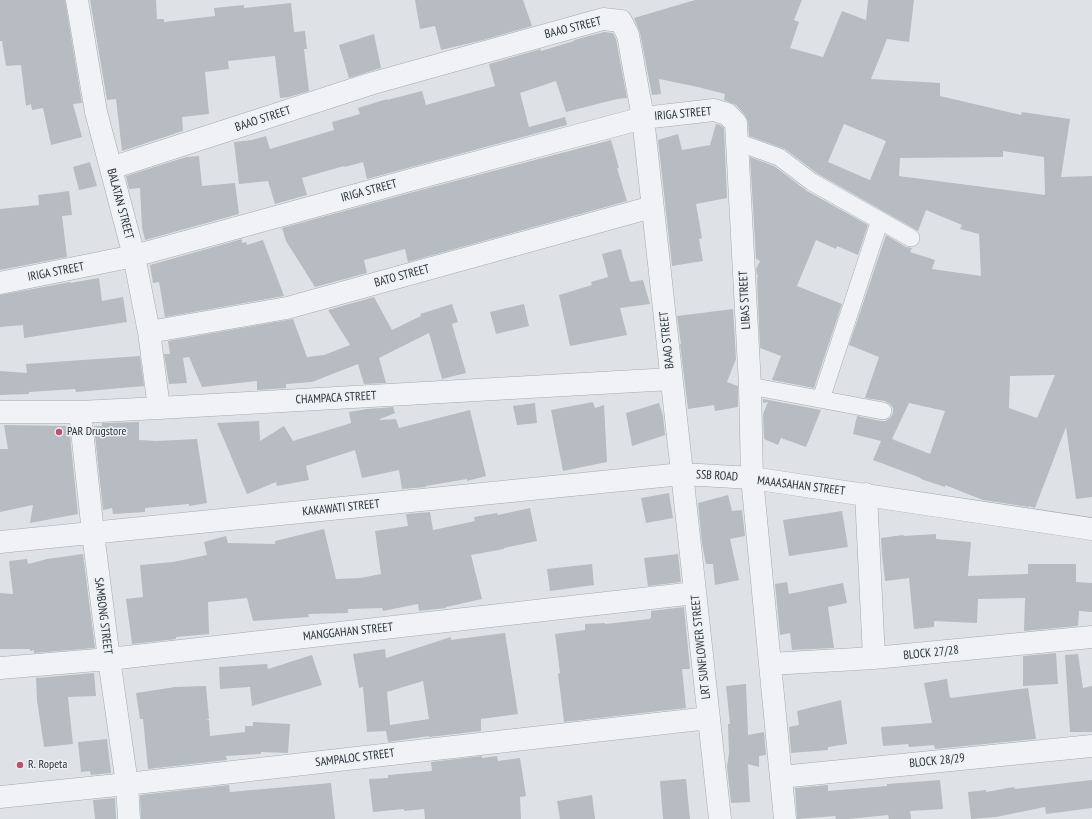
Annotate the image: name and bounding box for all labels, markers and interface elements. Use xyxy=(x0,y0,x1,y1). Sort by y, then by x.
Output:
street label: BAAO STREET xyxy=(543,14,603,42)
street label: BAAO STREET xyxy=(233,103,293,135)
street label: IRIGA STREET xyxy=(654,104,712,124)
street label: BALATAN STREET xyxy=(104,167,136,241)
street label: IRIGA STREET xyxy=(339,177,399,205)
street label: IRIGA STREET xyxy=(26,259,86,285)
street label: BATO STREET xyxy=(373,262,431,290)
street label: LIBAS STREET xyxy=(736,270,754,330)
street label: BAAO STREET xyxy=(657,311,677,369)
street label: CHAMPACA STREET xyxy=(295,389,377,407)
place label: PAR Drugstore xyxy=(67,425,126,439)
marker: PAR Drugstore xyxy=(54,427,64,437)
street label: SSB ROAD xyxy=(696,468,738,484)
street label: MAAASAHAN STREET xyxy=(756,473,846,499)
street label: KAKAWATI STREET xyxy=(302,497,380,519)
street label: SAMBONG STREET xyxy=(91,577,115,655)
street label: LRT SUNFLOWER STREET xyxy=(688,594,714,700)
street label: MANGGAHAN STREET xyxy=(302,620,394,644)
street label: BLOCK 27/28 xyxy=(903,643,959,663)
street label: SAMPALOC STREET xyxy=(315,746,395,770)
street label: BLOCK 28/29 xyxy=(909,751,965,771)
place label: R. Ropeta xyxy=(28,758,67,772)
marker: R. Ropeta xyxy=(15,760,25,770)

